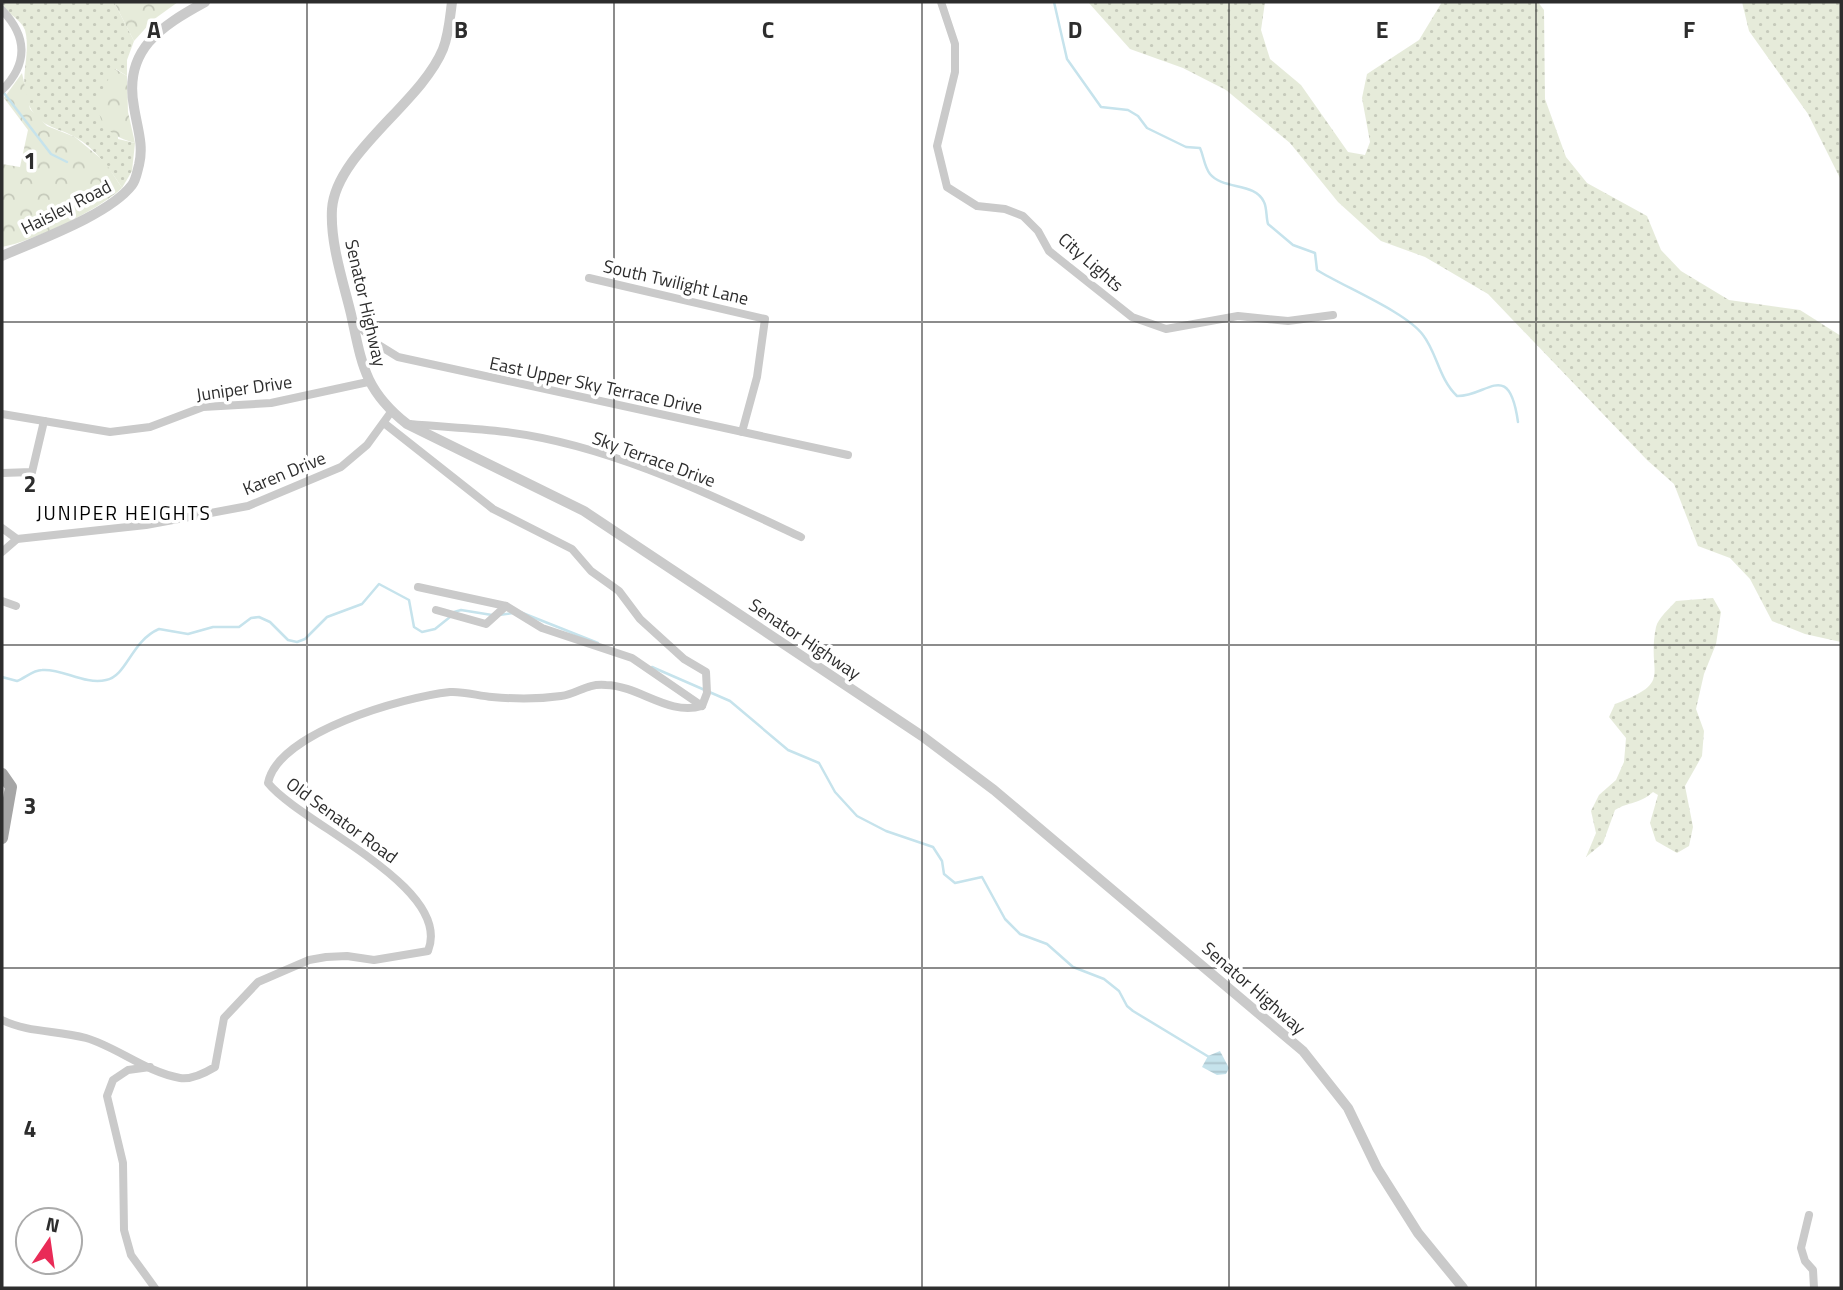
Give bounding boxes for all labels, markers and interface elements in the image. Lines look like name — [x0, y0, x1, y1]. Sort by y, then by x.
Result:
text: A — [147, 12, 161, 47]
text: B — [454, 12, 468, 47]
text: C — [762, 12, 774, 47]
text: D — [1068, 12, 1082, 47]
text: E — [1376, 12, 1388, 47]
text: F — [1683, 12, 1695, 47]
text: 1 — [24, 143, 36, 178]
street label: Haisley Road — [16, 173, 116, 241]
street label: City Lights — [1052, 226, 1130, 298]
street label: Senator Highway — [338, 237, 394, 370]
street label: South Twilight Lane — [601, 252, 751, 312]
street label: East Upper Sky Terrace Drive — [487, 349, 705, 421]
street label: Juniper Drive — [194, 368, 294, 408]
street label: Sky Terrace Drive — [588, 424, 720, 494]
street label: Karen Drive — [238, 444, 330, 502]
text: 2 — [24, 466, 36, 501]
district label: JUNIPER HEIGHTS — [36, 498, 212, 527]
street label: Senator Highway — [744, 592, 867, 687]
street label: Old Senator Road — [281, 770, 403, 870]
text: 3 — [24, 788, 36, 823]
street label: Senator Highway — [1196, 935, 1312, 1041]
text: 4 — [24, 1111, 36, 1146]
north arrow — [14, 1206, 84, 1276]
text: N — [43, 1208, 63, 1240]

